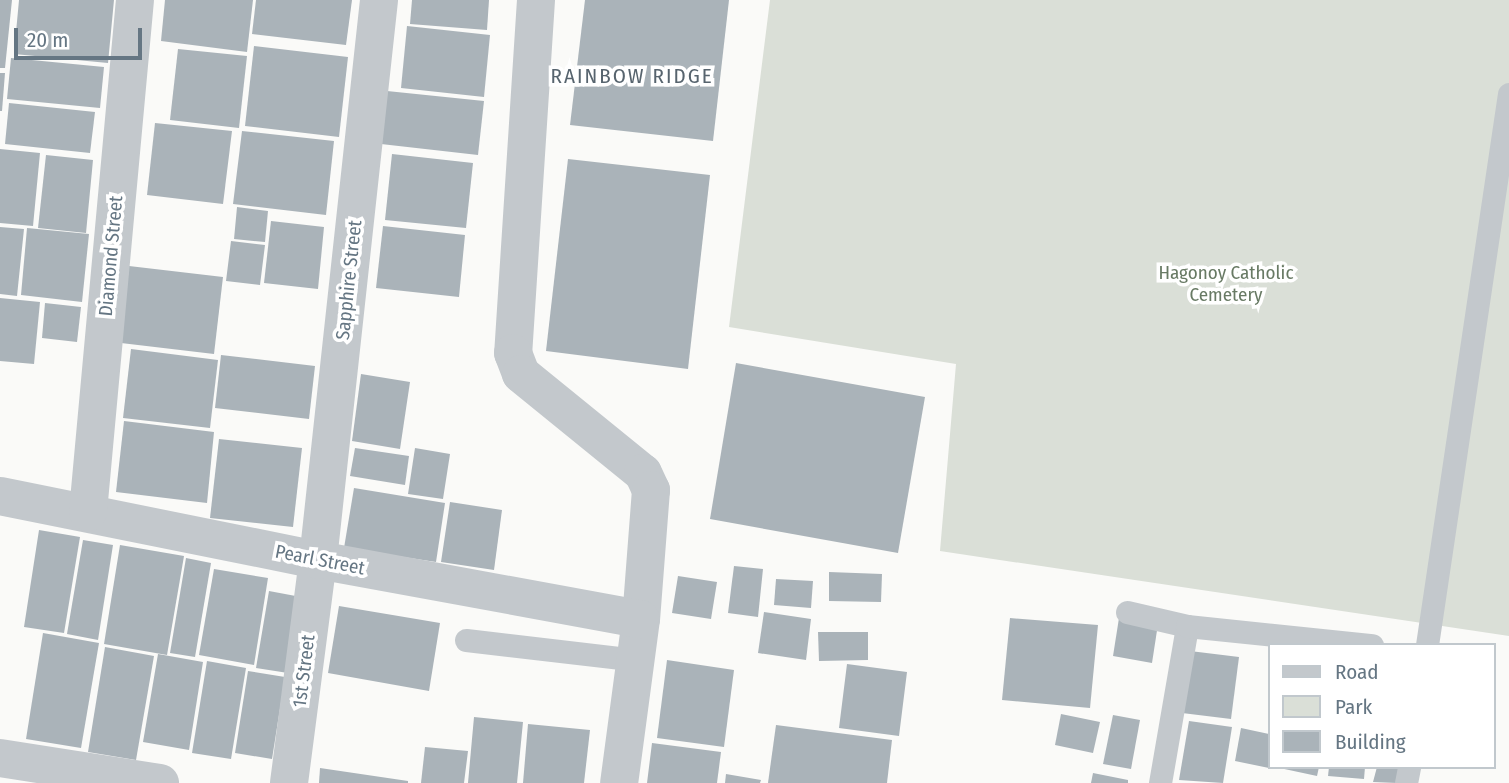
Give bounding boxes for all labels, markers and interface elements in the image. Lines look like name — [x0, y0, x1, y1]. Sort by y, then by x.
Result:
scale bar — [18, 14, 145, 58]
text: 20 m — [27, 27, 68, 53]
district label: RAINBOW RIDGE — [552, 63, 712, 89]
street label: Diamond Street — [94, 195, 128, 317]
street label: Sapphire Street — [331, 219, 367, 341]
park label: Hagonoy Catholic Cemetery — [1158, 262, 1294, 306]
street label: Pearl Street — [273, 540, 367, 580]
street label: 1st Street — [288, 633, 320, 709]
legend — [1268, 643, 1495, 769]
text: Road — [1335, 659, 1379, 685]
text: Park — [1335, 694, 1372, 720]
text: Building — [1335, 729, 1406, 755]

